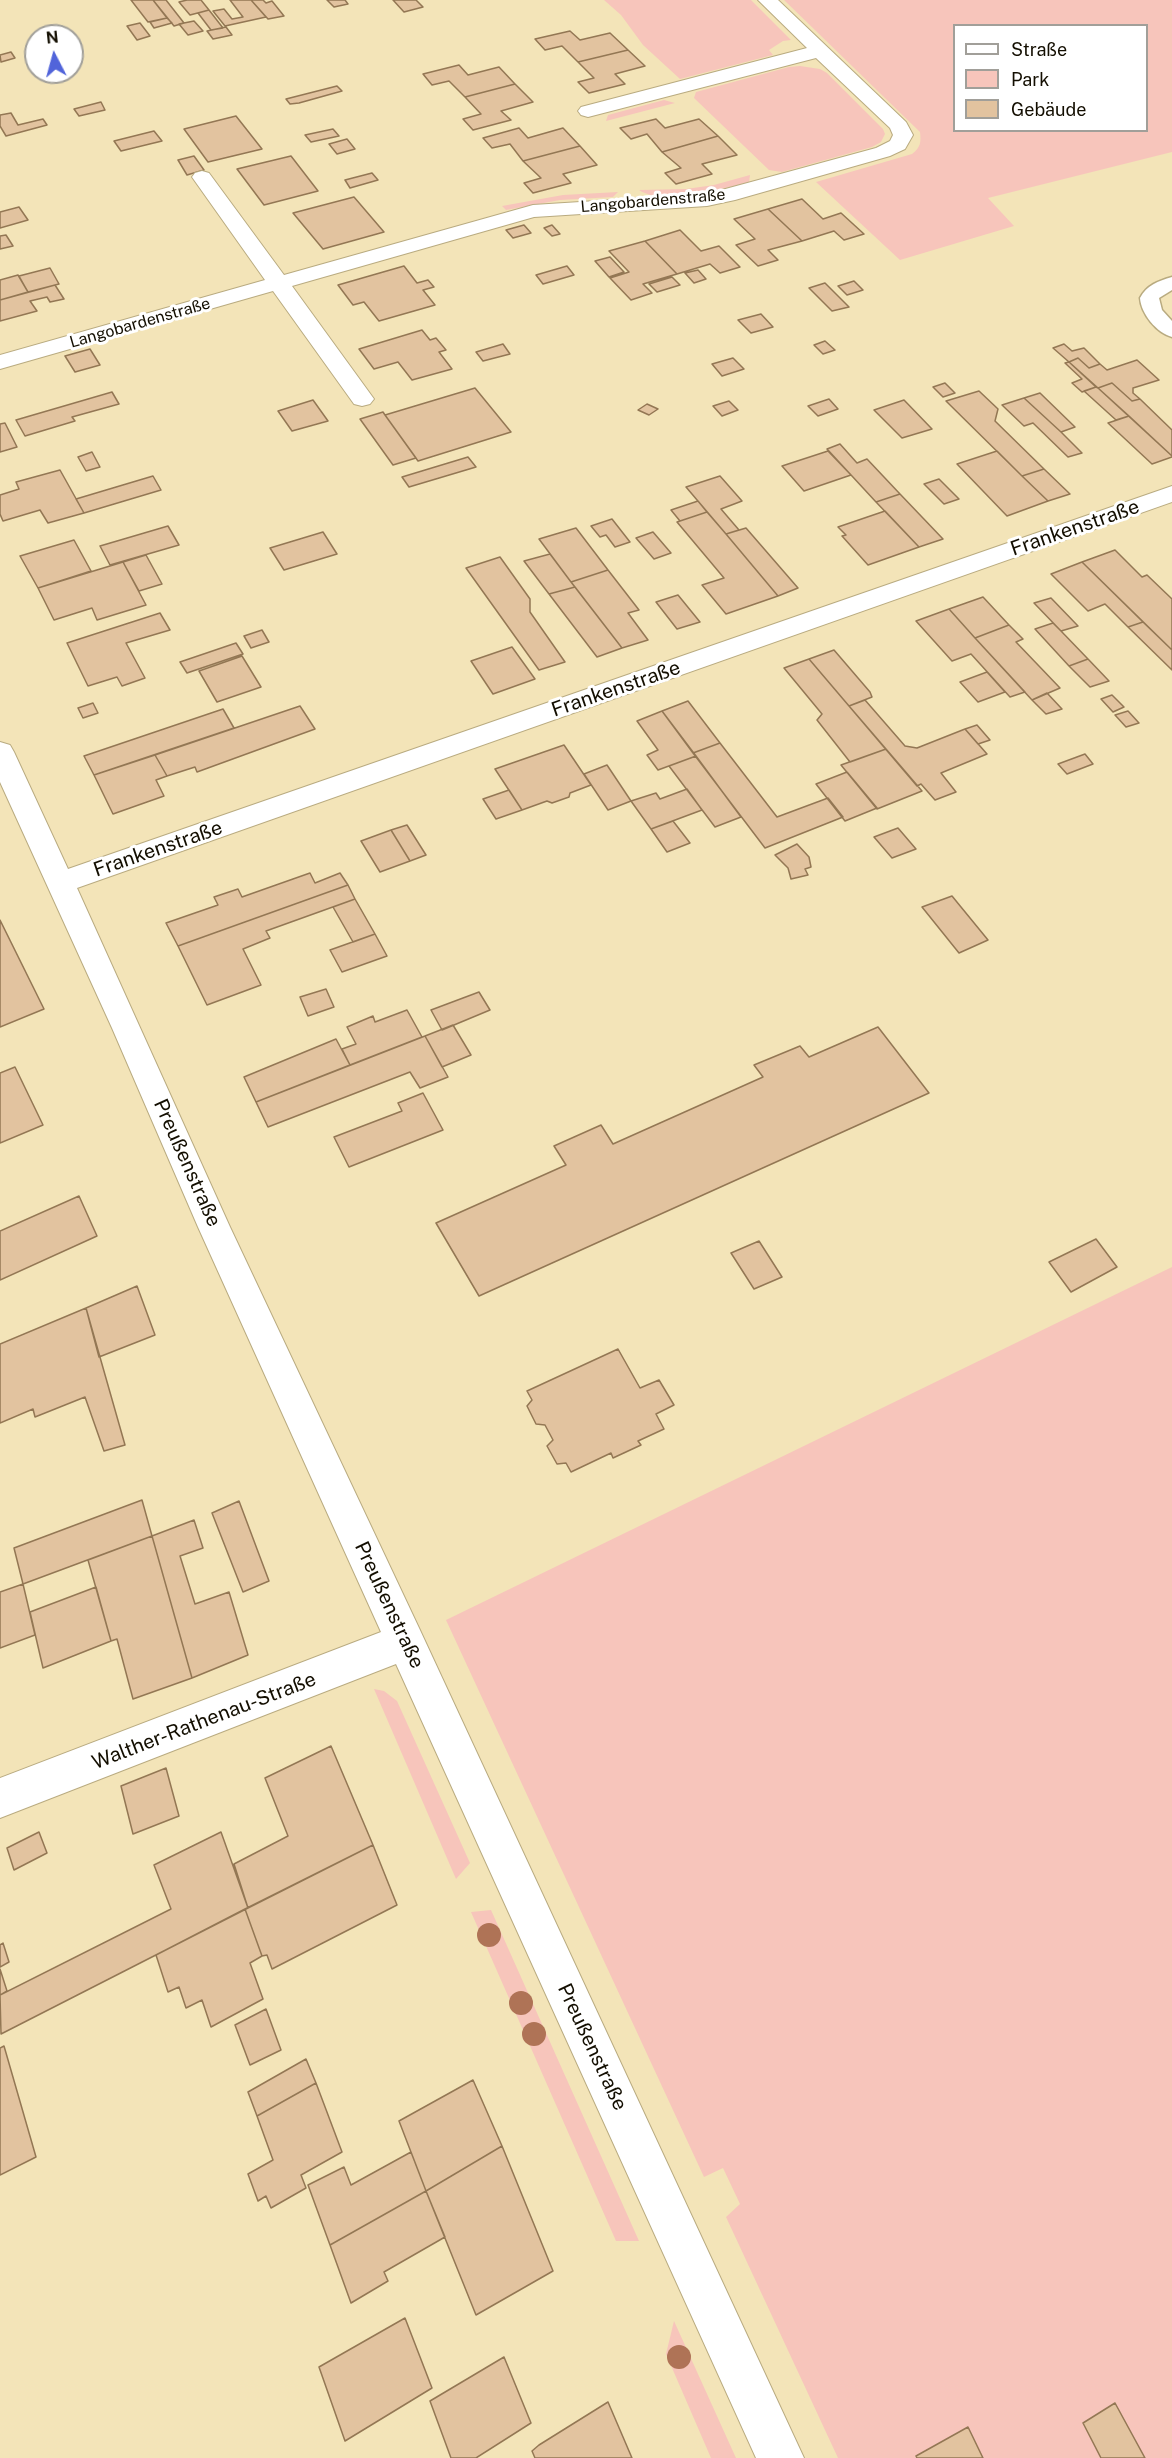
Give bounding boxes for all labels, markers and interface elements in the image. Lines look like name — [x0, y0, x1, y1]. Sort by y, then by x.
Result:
north arrow — [24, 24, 84, 84]
legend — [953, 24, 1148, 132]
text: N — [45, 27, 59, 48]
text: Straße — [1011, 39, 1067, 60]
text: Park — [1011, 69, 1049, 90]
text: Gebäude — [1011, 99, 1086, 120]
street label: Langobardenstraße — [580, 185, 726, 217]
street label: Langobardenstraße — [67, 294, 213, 352]
street label: Frankenstraße — [1007, 495, 1143, 561]
street label: Frankenstraße — [548, 656, 684, 722]
street label: Frankenstraße — [90, 816, 226, 882]
street label: Preußenstraße — [148, 1095, 226, 1231]
street label: Preußenstraße — [349, 1538, 429, 1672]
street label: Walther-Rathenau-Straße — [89, 1667, 319, 1775]
street label: Preußenstraße — [552, 1980, 632, 2114]

